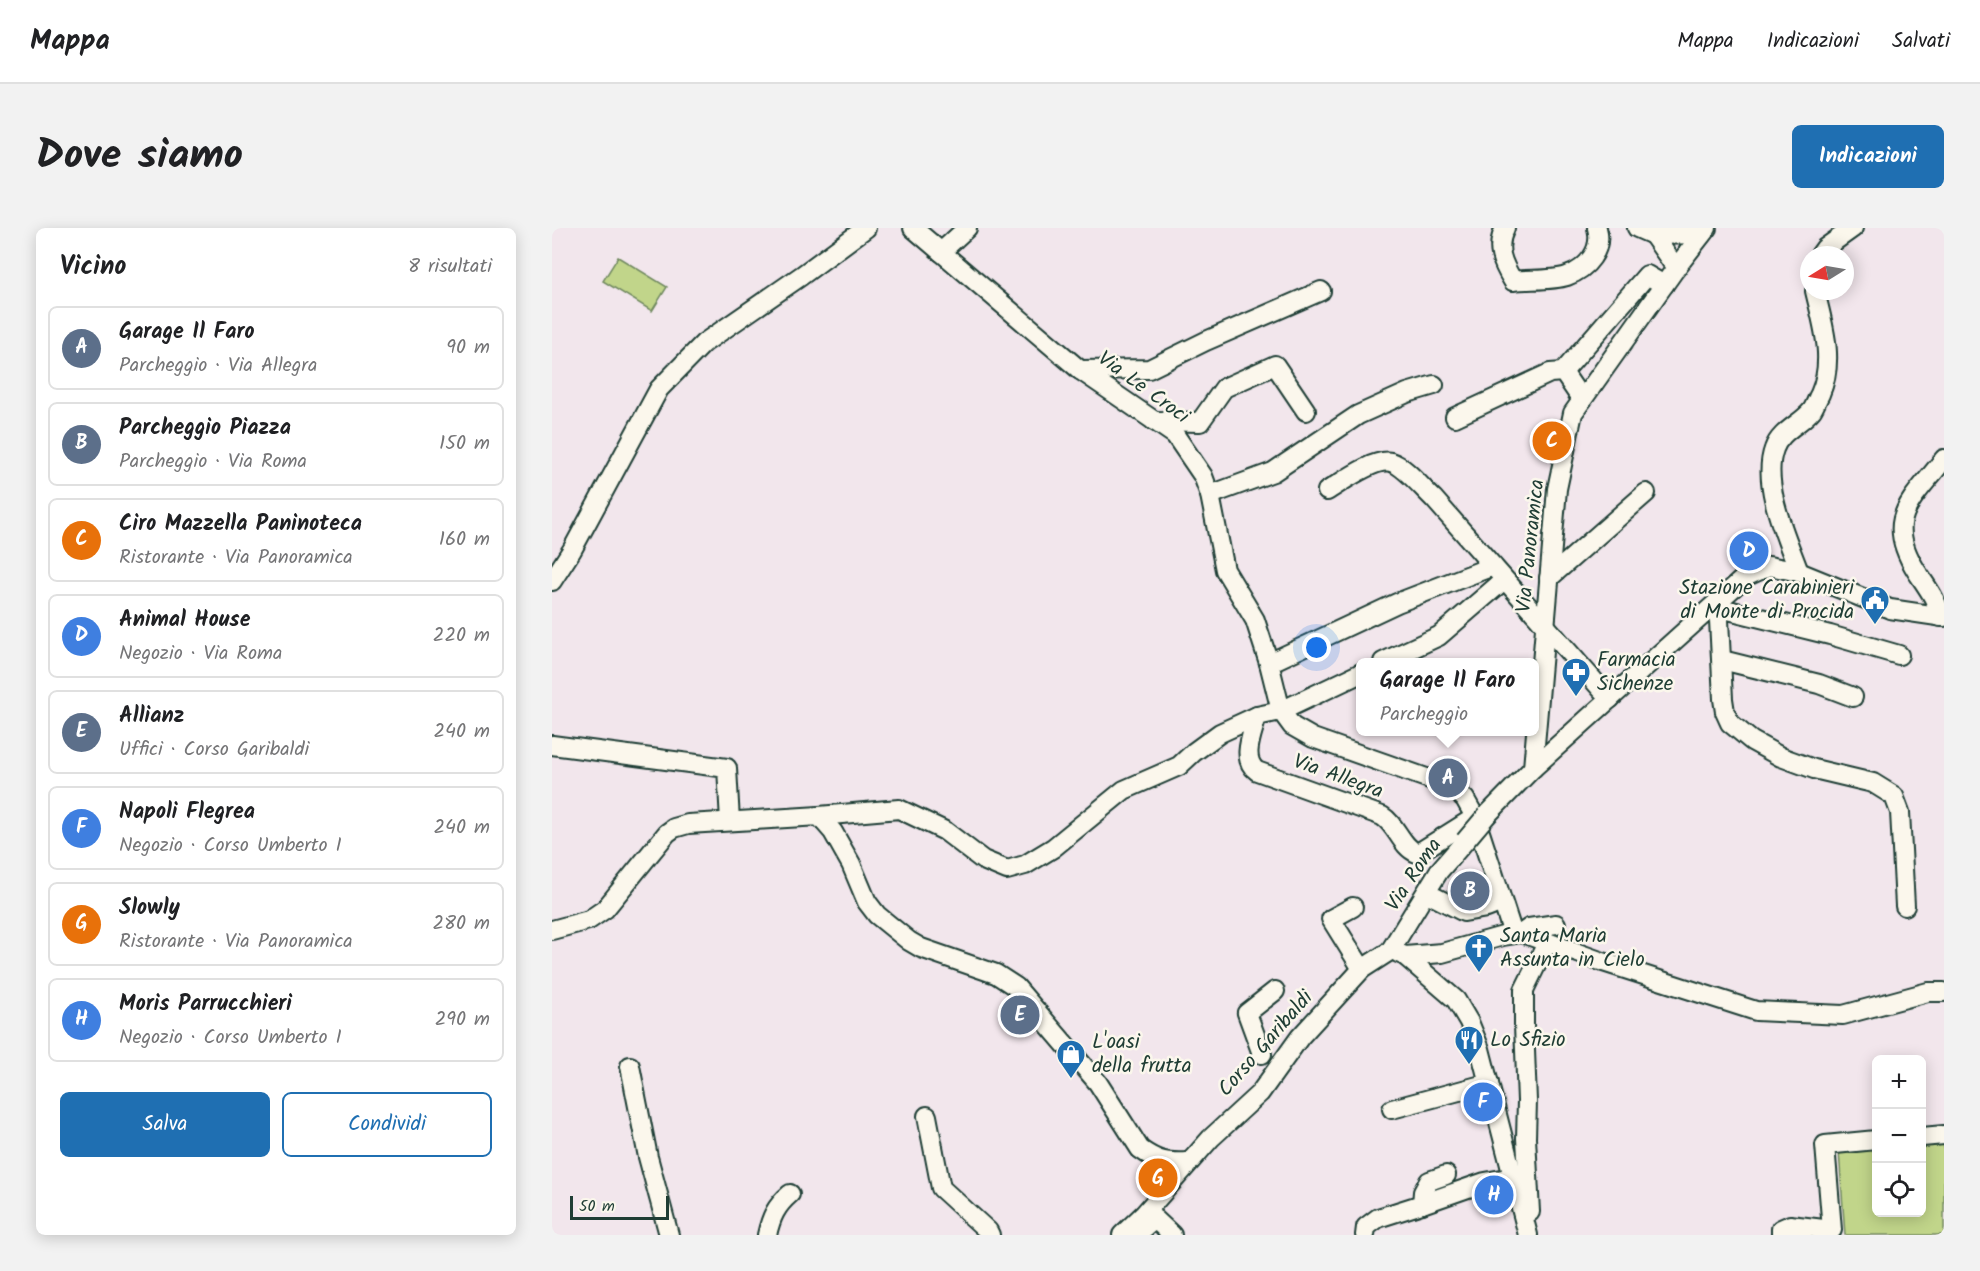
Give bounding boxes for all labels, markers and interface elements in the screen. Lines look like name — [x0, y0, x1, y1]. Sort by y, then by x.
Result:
text: Mappa — [30, 19, 110, 64]
text: Mappa — [1677, 25, 1734, 58]
text: Indicazioni — [1767, 25, 1859, 58]
text: Salvati — [1892, 25, 1950, 58]
text: Dove siamo — [36, 123, 243, 190]
button: Indicazioni — [1792, 125, 1944, 188]
text: Vicino — [60, 246, 126, 288]
north arrow — [1800, 246, 1854, 300]
text: 8 risultati — [408, 251, 492, 283]
text: Garage Il Faro — [119, 315, 255, 350]
text: A — [75, 332, 88, 364]
text: 90 m — [446, 332, 490, 364]
street label: Via Le Croci — [1090, 343, 1197, 433]
text: Parcheggio · Via Allegra — [119, 350, 317, 382]
text: Parcheggio Piazza — [119, 411, 291, 446]
pin: C — [1532, 418, 1572, 464]
text: B — [75, 428, 88, 460]
text: 150 m — [439, 428, 490, 460]
text: Parcheggio · Via Roma — [119, 446, 307, 478]
street label: Via Panoramica — [1508, 478, 1554, 614]
text: Ciro Mazzella Paninoteca — [119, 507, 362, 542]
text: C — [75, 524, 88, 556]
text: 160 m — [439, 524, 490, 556]
pin: D — [1730, 528, 1768, 574]
text: Ristorante · Via Panoramica — [119, 542, 353, 574]
place label: Stazione Carabinieri di Monte di Procida — [1679, 572, 1855, 629]
public building icon: Stazione Carabinieri di Monte di Procida — [1859, 584, 1891, 626]
text: Animal House — [119, 603, 250, 638]
text: D — [75, 620, 88, 652]
text: 220 m — [433, 620, 490, 652]
your location — [1302, 633, 1331, 662]
text: Negozio · Via Roma — [119, 638, 282, 670]
place label: Farmacia Sichenze — [1597, 644, 1676, 701]
pharmacy icon: Farmacia Sichenze — [1560, 656, 1592, 698]
popup — [1356, 658, 1539, 736]
text: Garage Il Faro — [1380, 664, 1515, 699]
text: Allianz — [119, 699, 184, 734]
text: Parcheggio — [1380, 699, 1468, 731]
text: E — [76, 716, 87, 748]
text: 240 m — [433, 716, 490, 748]
text: Uffici · Corso Garibaldi — [119, 734, 309, 766]
street label: Via Allegra — [1288, 745, 1388, 809]
pin: A — [1428, 756, 1468, 800]
text: Napoli Flegrea — [119, 795, 255, 830]
text: F — [76, 812, 87, 844]
text: 240 m — [433, 812, 490, 844]
text: Negozio · Corso Umberto I — [119, 830, 342, 862]
street label: Via Roma — [1377, 831, 1451, 919]
pin: B — [1450, 868, 1490, 914]
text: Slowly — [119, 891, 180, 926]
text: G — [76, 908, 87, 940]
text: 280 m — [432, 908, 490, 940]
place label: Santa Maria Assunta in Cielo — [1500, 920, 1645, 977]
text: Ristorante · Via Panoramica — [119, 926, 353, 958]
church icon: Santa Maria Assunta in Cielo — [1463, 932, 1495, 974]
street label: Corso Garibaldi — [1210, 983, 1322, 1105]
text: Moris Parrucchieri — [119, 987, 292, 1022]
pin: E — [1000, 992, 1040, 1038]
text: H — [75, 1004, 88, 1036]
text: 290 m — [435, 1004, 490, 1036]
text: Negozio · Corso Umberto I — [119, 1022, 342, 1054]
restaurant icon: Lo Sfizio — [1453, 1024, 1485, 1066]
place label: Lo Sfizio — [1490, 1024, 1565, 1057]
place label: L'oasi della frutta — [1092, 1026, 1192, 1083]
shop icon: L'oasi della frutta — [1055, 1038, 1087, 1080]
map controls — [1872, 1055, 1926, 1217]
button: + — [1872, 1055, 1926, 1109]
pin: F — [1464, 1080, 1502, 1124]
button: Salva — [60, 1092, 270, 1157]
button: Condividi — [282, 1092, 492, 1157]
button: − — [1872, 1109, 1926, 1163]
pin: G — [1138, 1156, 1178, 1200]
button: locate — [1872, 1163, 1926, 1217]
pin: H — [1474, 1172, 1514, 1218]
scale bar — [570, 1193, 669, 1220]
text: 50 m — [579, 1194, 615, 1219]

